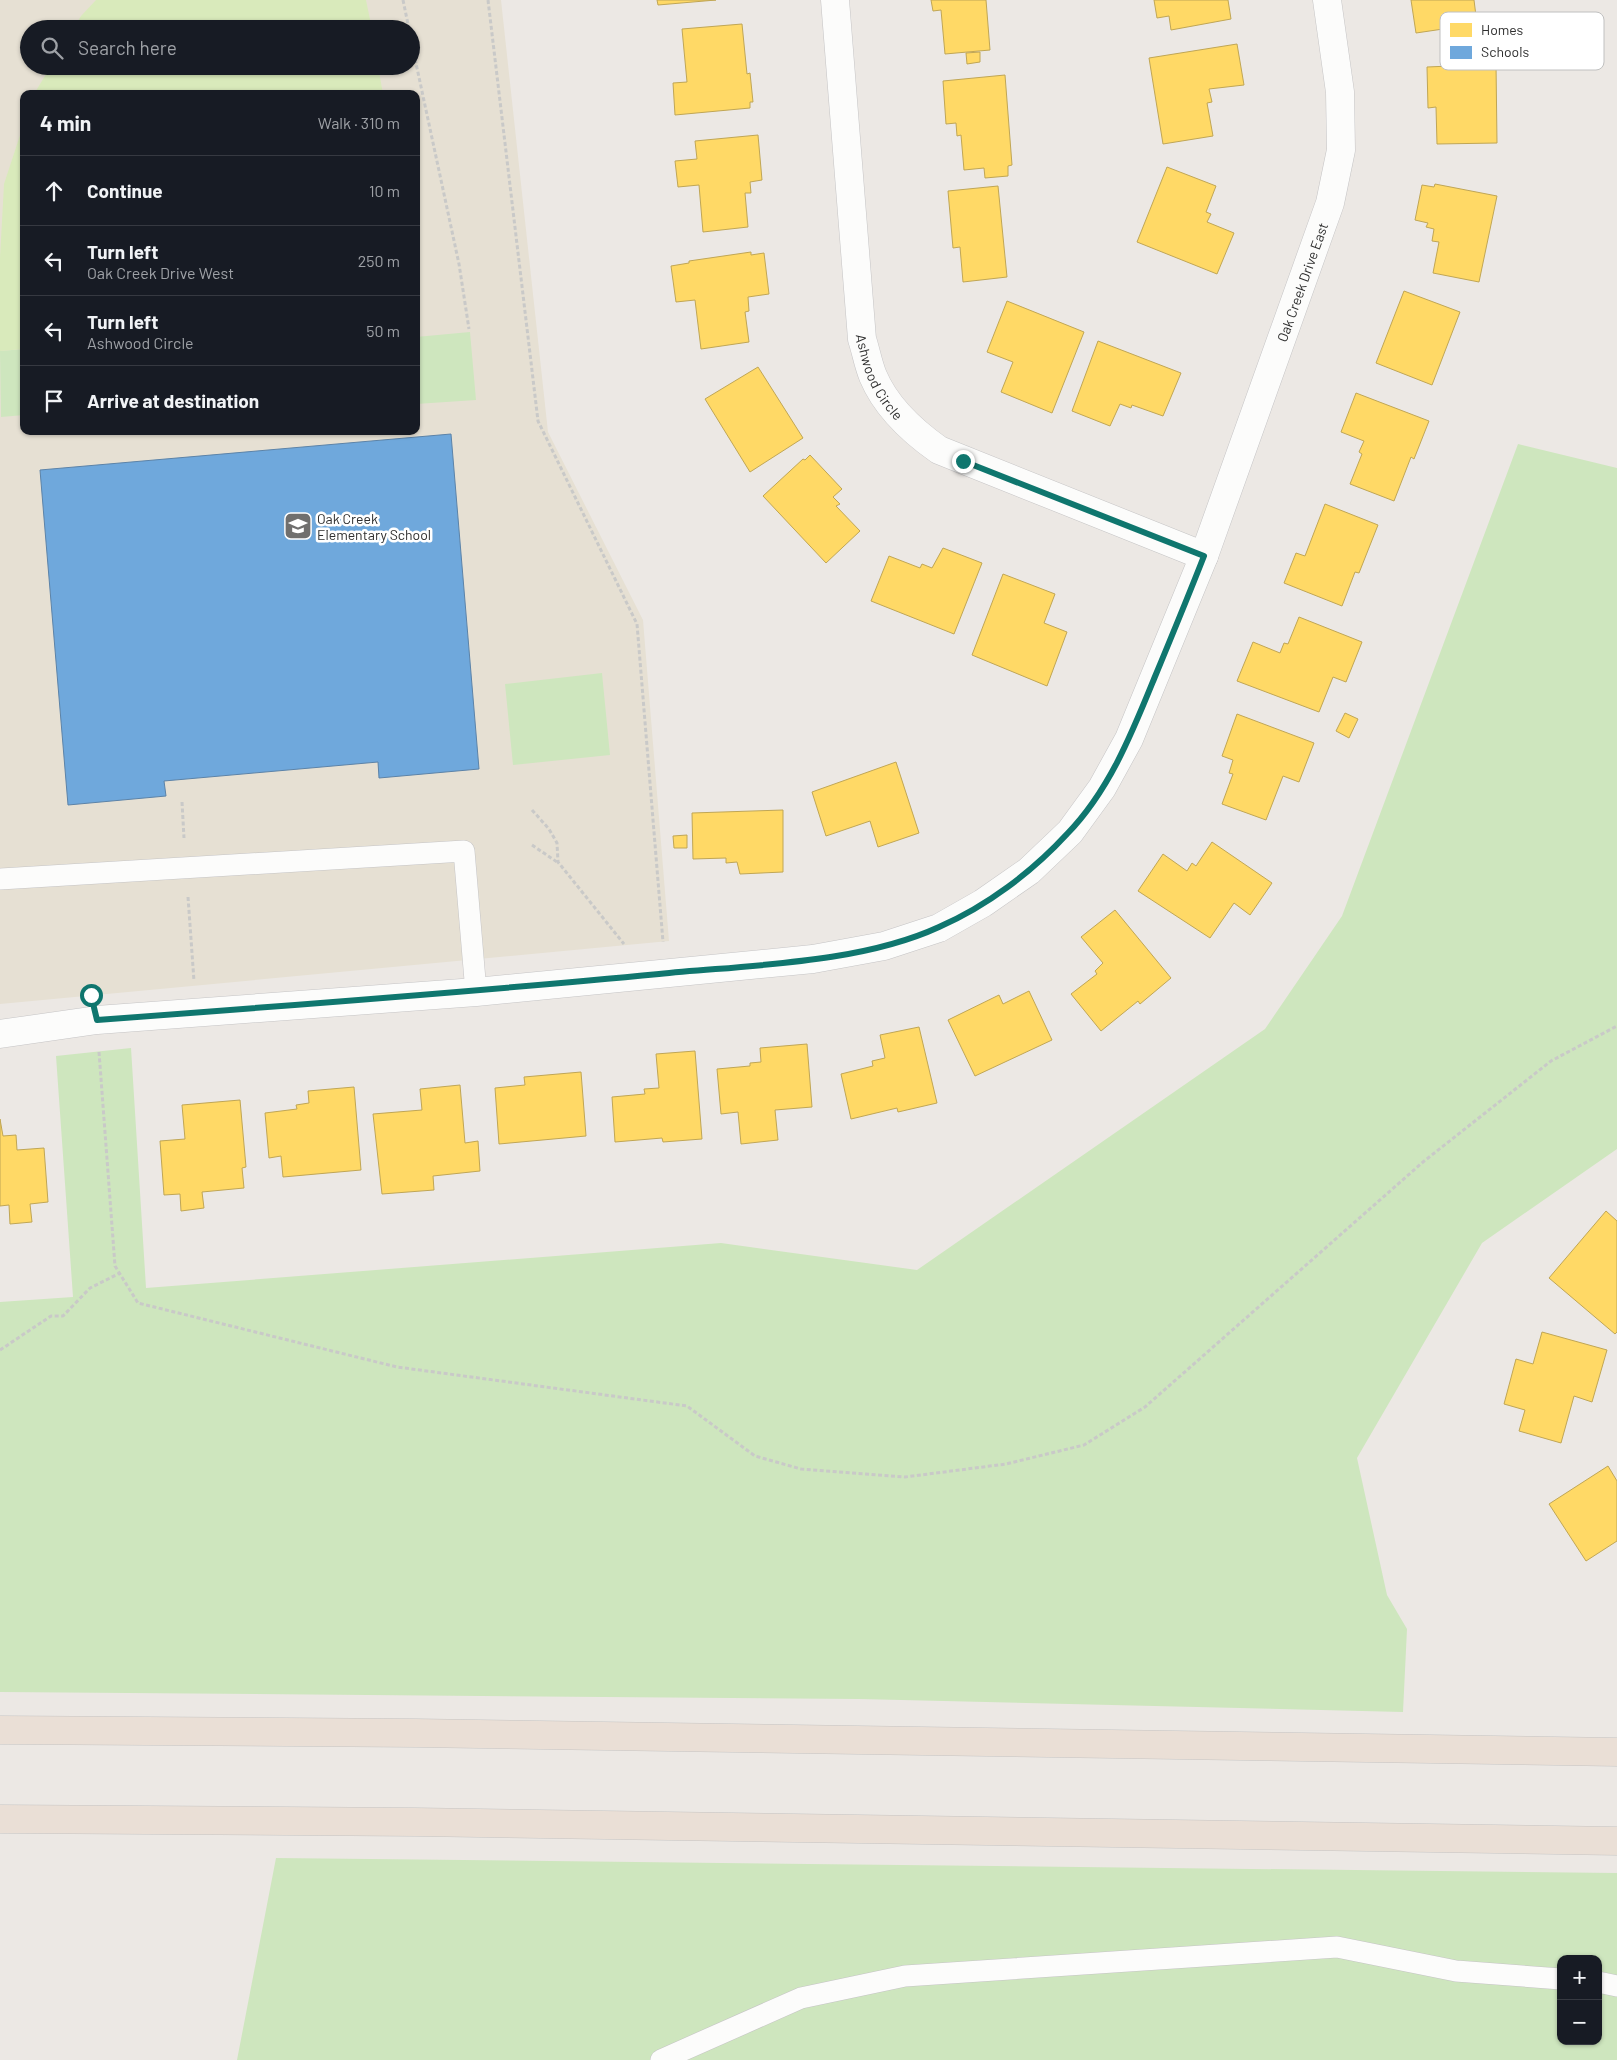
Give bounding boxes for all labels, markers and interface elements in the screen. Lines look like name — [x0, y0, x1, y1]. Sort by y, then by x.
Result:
legend — [1440, 12, 1604, 70]
search box — [20, 20, 420, 75]
text: Homes — [1481, 21, 1524, 38]
icon: search — [38, 34, 66, 62]
text: Search here — [78, 36, 177, 59]
text: Schools — [1481, 43, 1529, 60]
text: 4 min — [40, 110, 91, 135]
text: Walk · 310 m — [318, 113, 400, 132]
icon: ahead — [40, 177, 68, 205]
text: Continue — [87, 179, 163, 202]
text: 10 m — [369, 181, 400, 200]
street label: Oak Creek Drive East — [1273, 220, 1331, 344]
text: Turn left — [87, 240, 158, 263]
icon: left — [40, 247, 68, 275]
text: 250 m — [358, 251, 400, 270]
text: Oak Creek Drive West — [87, 263, 234, 282]
text: Turn left — [87, 310, 158, 333]
icon: left — [40, 317, 68, 345]
text: 50 m — [366, 321, 400, 340]
text: Ashwood Circle — [87, 333, 194, 352]
street label: Ashwood Circle — [853, 334, 907, 423]
icon: arrive — [40, 387, 68, 415]
text: Arrive at destination — [87, 389, 259, 412]
route end — [952, 450, 975, 473]
place label: Oak Creek Elementary School — [317, 510, 431, 543]
school or university icon: Oak Creek Elementary School — [283, 511, 313, 541]
route start — [80, 984, 103, 1007]
map controls — [1557, 1955, 1602, 2045]
button: + — [1557, 1955, 1602, 2000]
button: − — [1557, 2000, 1602, 2045]

